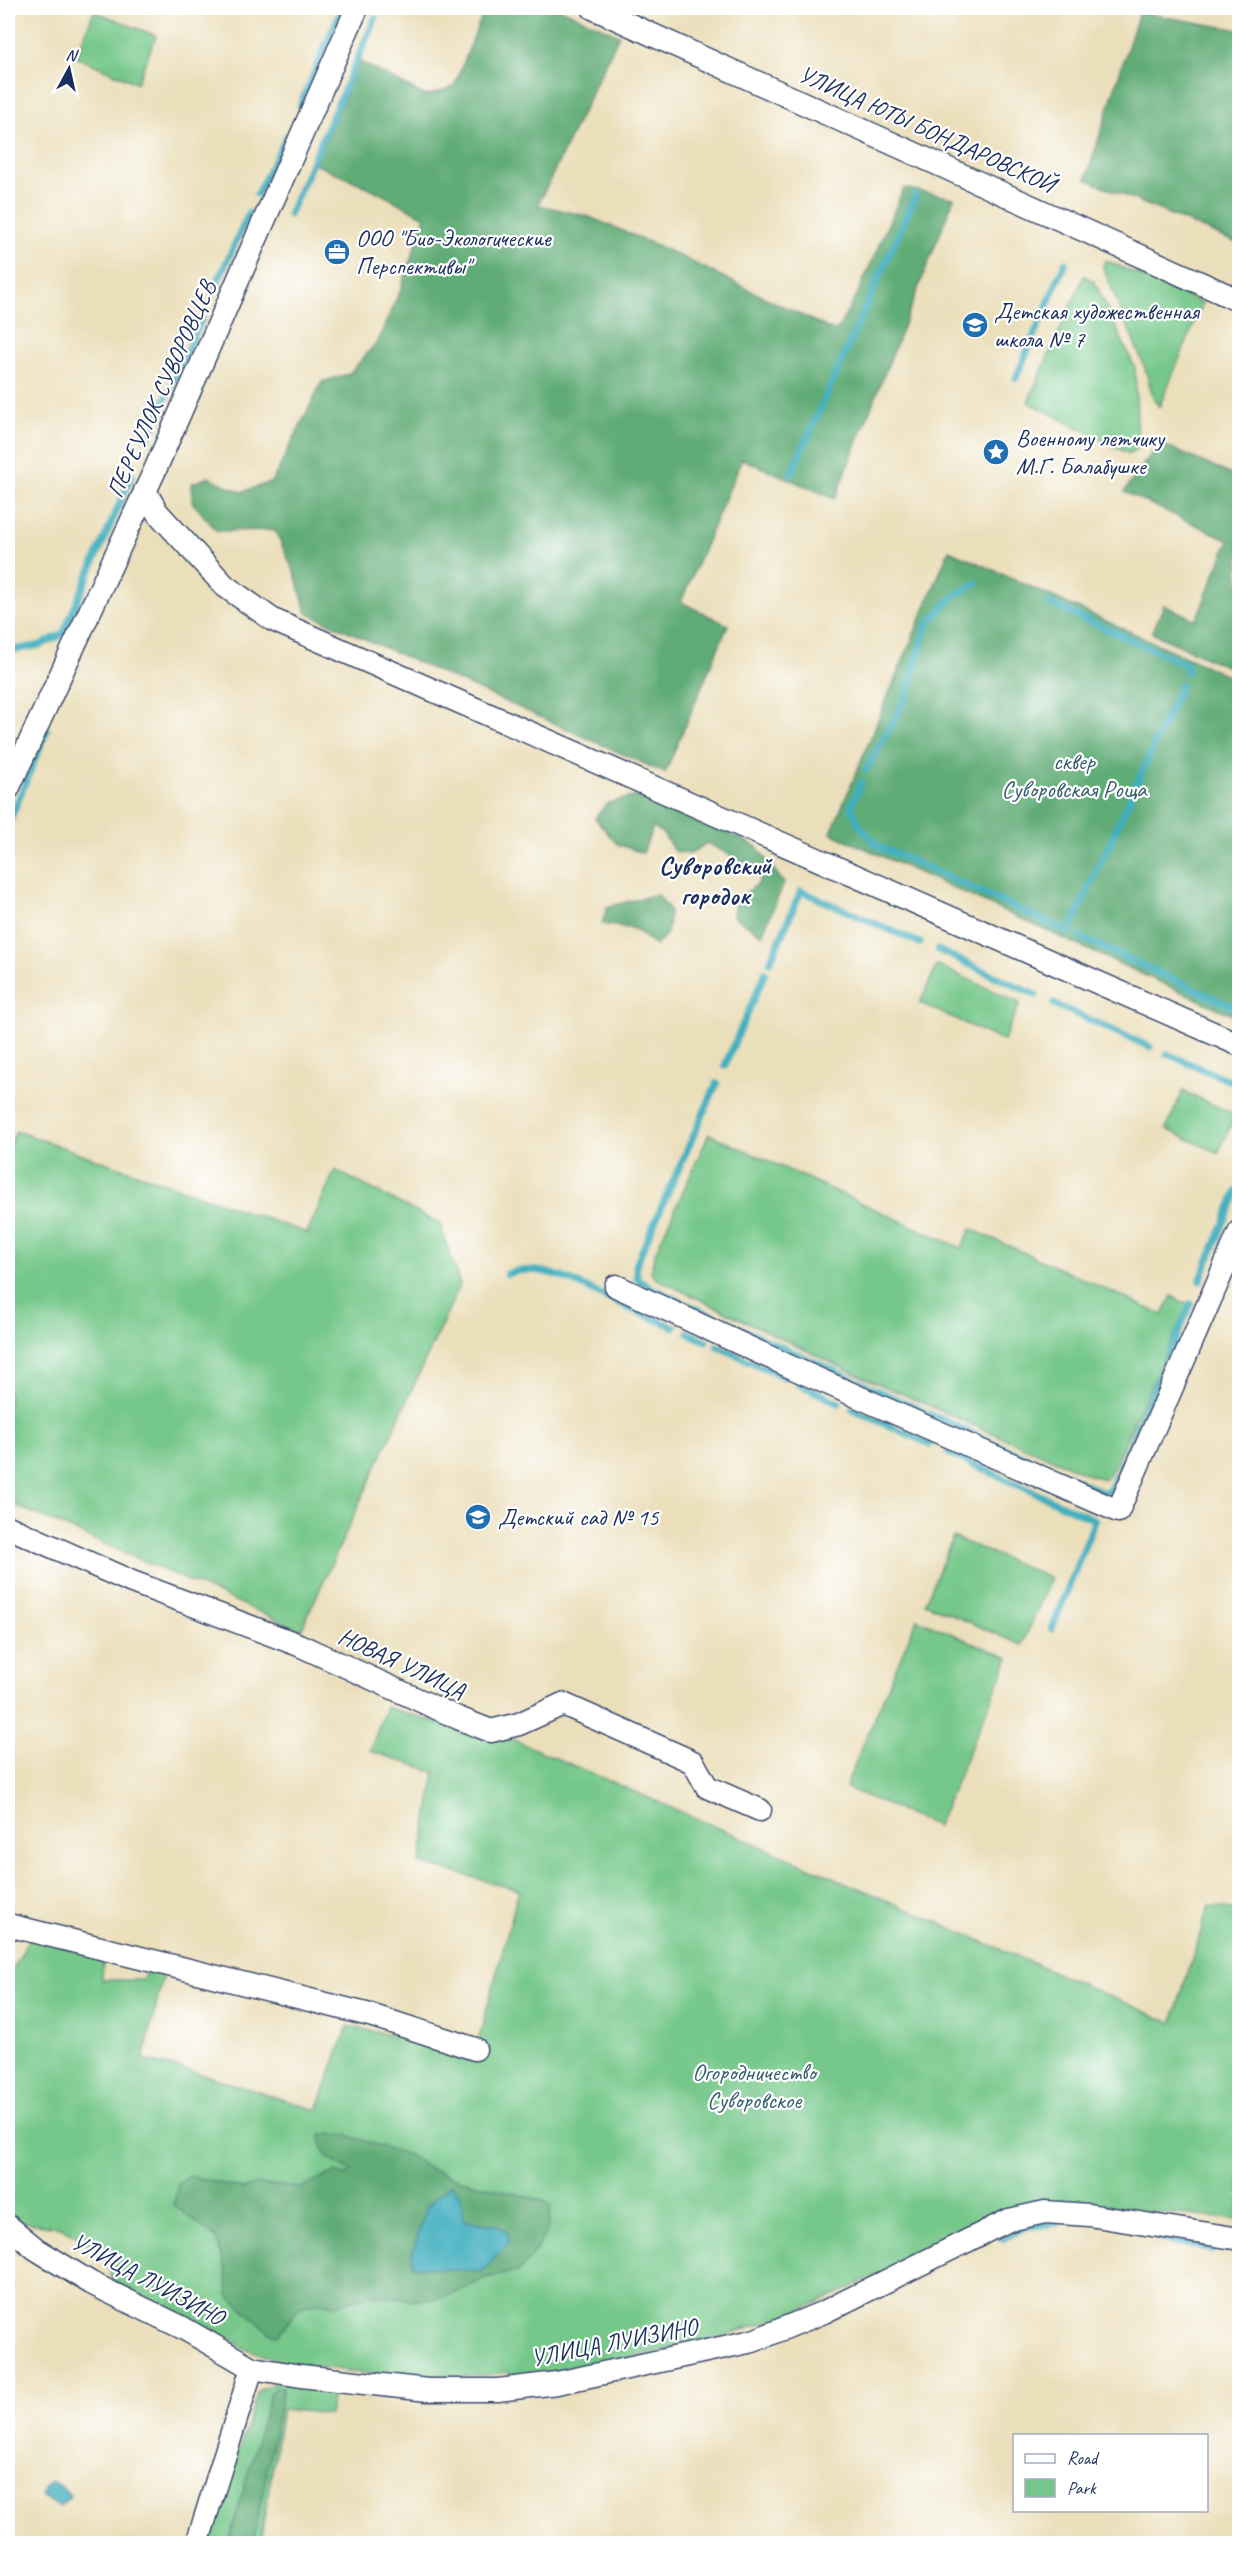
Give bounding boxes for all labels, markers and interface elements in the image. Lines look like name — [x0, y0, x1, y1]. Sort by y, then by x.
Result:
north arrow — [39, 39, 99, 99]
text: N — [65, 45, 80, 66]
street label: УЛИЦА ЮТЫ БОНДАРОВСКОЙ — [794, 59, 1063, 201]
place label: ООО "Био-Экологические Перспективы" — [356, 223, 553, 281]
office icon: ООО "Био-Экологические Перспективы" — [322, 237, 352, 267]
street label: ПЕРЕУЛОК СУВОРОВЦЕВ — [100, 274, 223, 502]
place label: Детская художественная школа № 7 — [994, 296, 1201, 354]
school or university icon: Детская художественная школа № 7 — [960, 310, 990, 340]
place label: Военному летчику М.Г. Балабушке — [1016, 423, 1166, 481]
place icon: Военному летчику М.Г. Балабушке — [981, 437, 1011, 467]
park label: сквер Суворовская Роща — [1001, 746, 1148, 804]
district label: Суворовский городок — [659, 849, 773, 912]
school or university icon: Детский сад № 15 — [463, 1502, 493, 1532]
place label: Детский сад № 15 — [498, 1502, 660, 1532]
street label: НОВАЯ УЛИЦА — [334, 1621, 471, 1706]
park label: Огородничество Суворовское — [692, 2057, 818, 2115]
street label: УЛИЦА ЛУИЗИНО — [67, 2226, 232, 2333]
street label: УЛИЦА ЛУИЗИНО — [528, 2311, 703, 2373]
legend — [1013, 2434, 1208, 2512]
text: Road — [1067, 2447, 1100, 2469]
text: Park — [1067, 2477, 1097, 2499]

